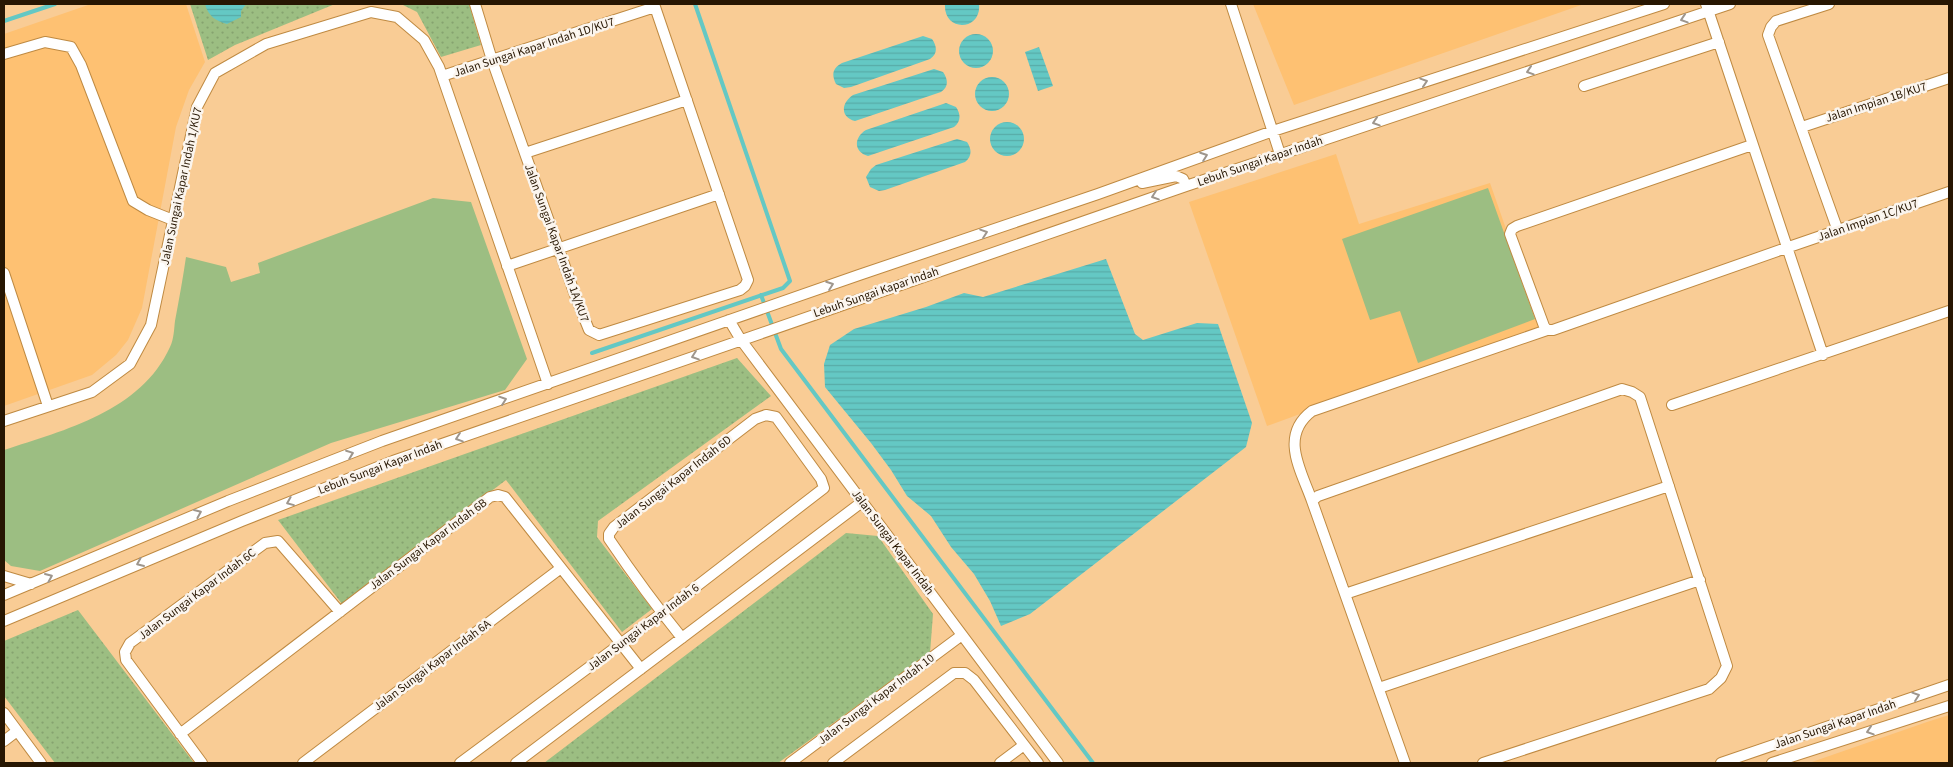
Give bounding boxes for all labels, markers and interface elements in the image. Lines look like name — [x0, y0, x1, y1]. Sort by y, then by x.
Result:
street label: Jalan Sungai Kapar Indah 1D/KU7 — [452, 13, 617, 82]
one-way arrow — [1680, 14, 1689, 24]
one-way arrow — [1526, 65, 1535, 75]
one-way arrow — [1419, 78, 1428, 88]
street label: Jalan Impian 1B/KU7 — [1823, 78, 1929, 127]
street label: Jalan Sungai Kapar Indah 1/KU7 — [156, 106, 207, 266]
one-way arrow — [1372, 116, 1380, 126]
street label: Lebuh Sungai Kapar Indah — [1195, 132, 1325, 191]
one-way arrow — [1199, 152, 1207, 162]
street label: Jalan Sungai Kapar Indah 1A/KU7 — [520, 162, 593, 325]
one-way arrow — [1152, 190, 1160, 200]
street label: Jalan Impian 1C/KU7 — [1816, 195, 1921, 246]
one-way arrow — [979, 228, 988, 238]
street label: Lebuh Sungai Kapar Indah — [811, 263, 941, 322]
one-way arrow — [826, 281, 834, 291]
one-way arrow — [691, 350, 699, 360]
one-way arrow — [498, 396, 507, 406]
one-way arrow — [455, 432, 463, 442]
street label: Jalan Sungai Kapar Indah 6D — [612, 432, 735, 533]
street label: Lebuh Sungai Kapar Indah — [316, 436, 445, 499]
one-way arrow — [345, 450, 353, 460]
street label: Jalan Sungai Kapar Indah — [847, 486, 938, 598]
one-way arrow — [286, 495, 295, 506]
street label: Jalan Sungai Kapar Indah 6B — [366, 495, 491, 594]
one-way arrow — [194, 509, 202, 519]
street label: Jalan Sungai Kapar Indah 6C — [135, 545, 260, 644]
one-way arrow — [136, 557, 145, 568]
one-way arrow — [44, 572, 53, 583]
street label: Jalan Sungai Kapar Indah 6 — [584, 580, 703, 675]
street label: Jalan Sungai Kapar Indah 6A — [370, 615, 495, 715]
street label: Jalan Sungai Kapar Indah 10 — [814, 650, 938, 749]
one-way arrow — [1912, 692, 1920, 702]
street label: Jalan Sungai Kapar Indah — [1772, 696, 1898, 753]
one-way arrow — [1866, 726, 1874, 736]

